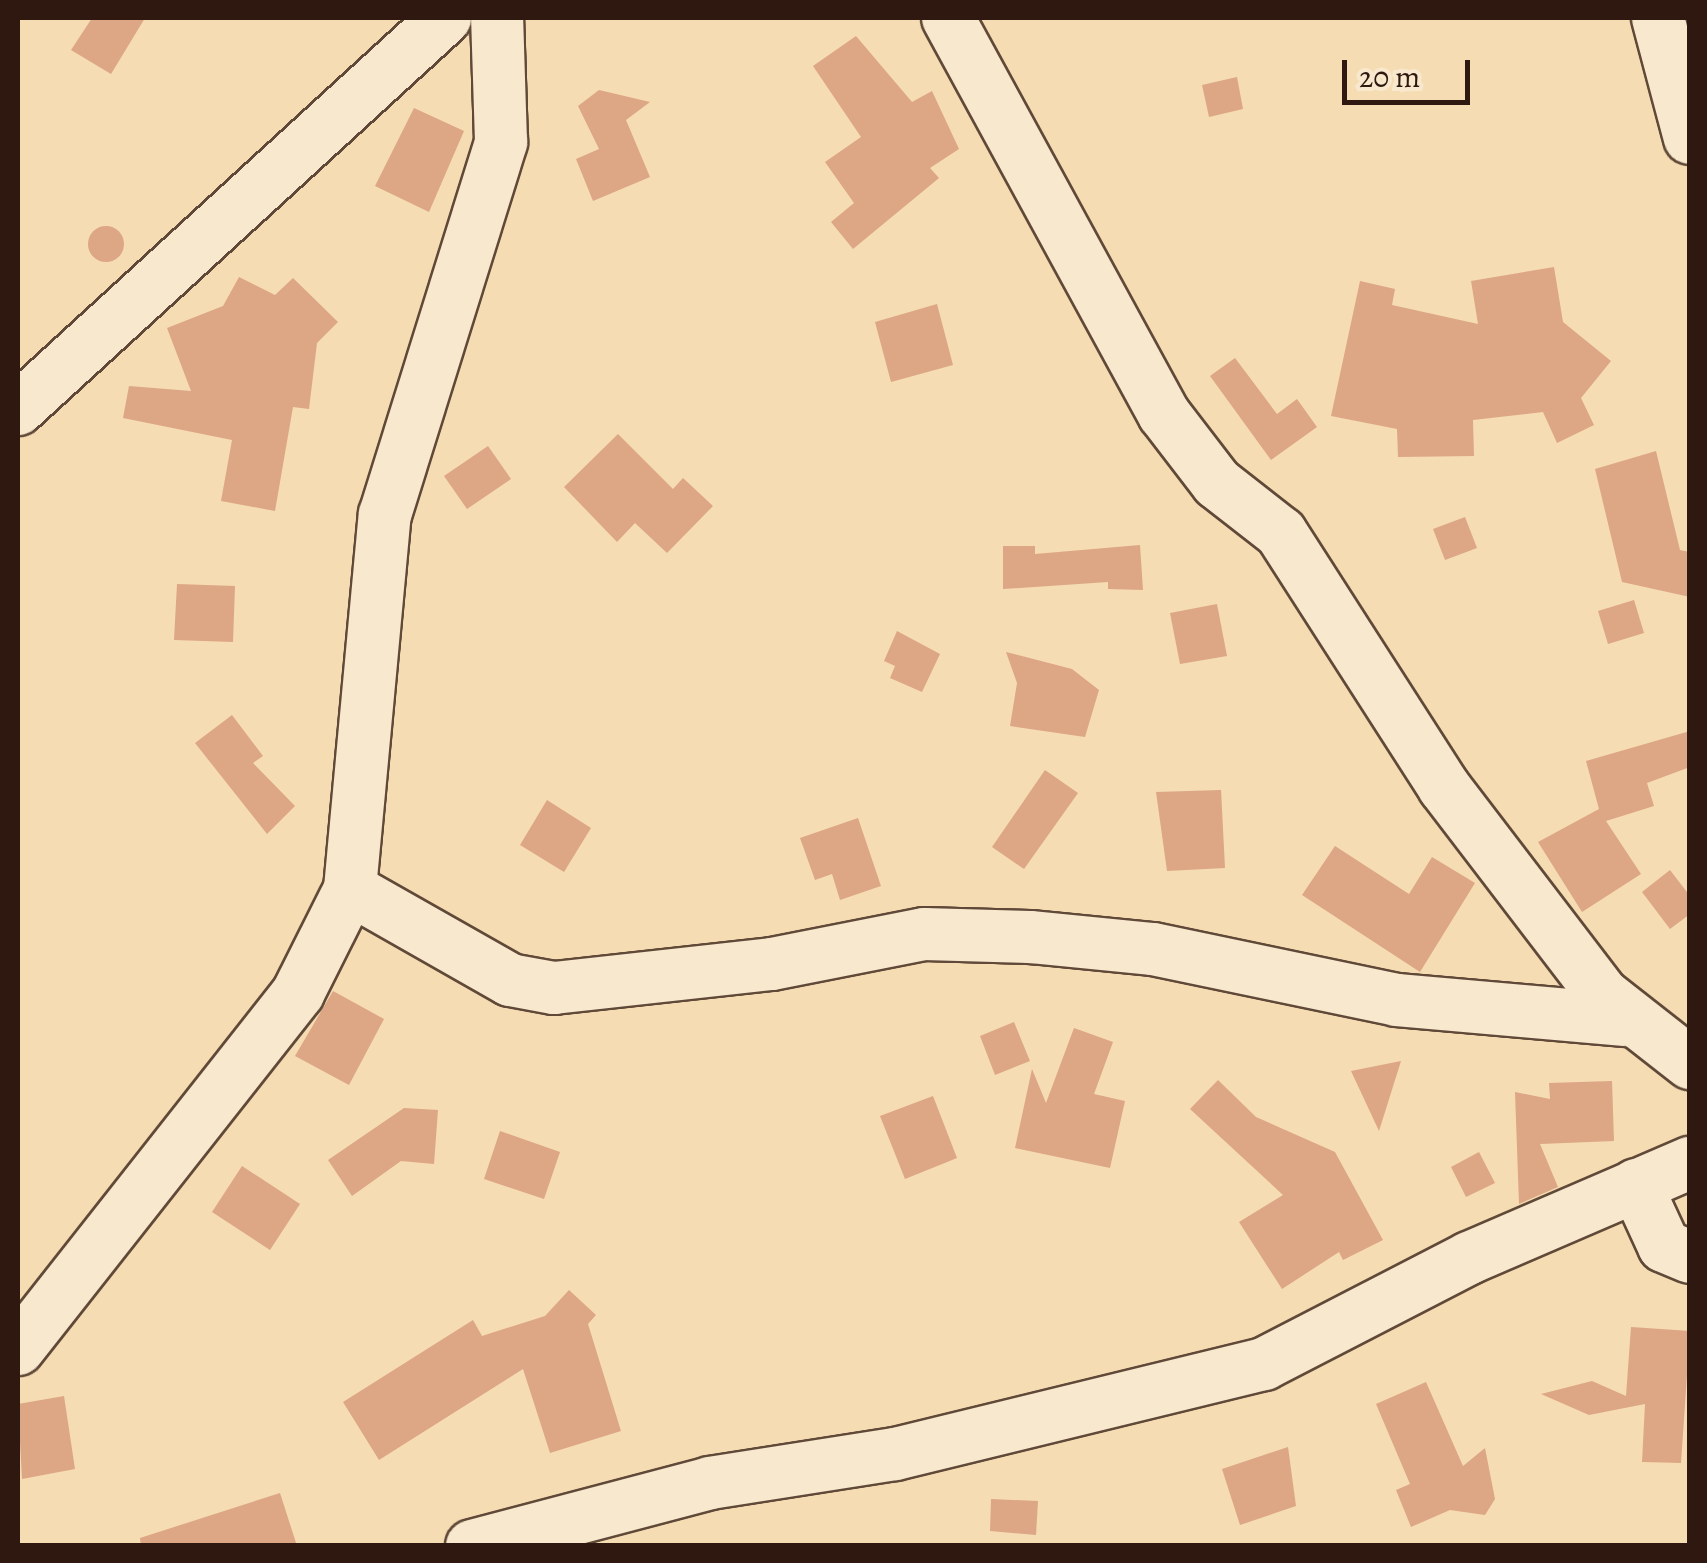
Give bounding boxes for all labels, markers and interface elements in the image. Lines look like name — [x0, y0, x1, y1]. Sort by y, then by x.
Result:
scale bar — [1347, 40, 1474, 102]
text: 20 m — [1359, 57, 1420, 97]

